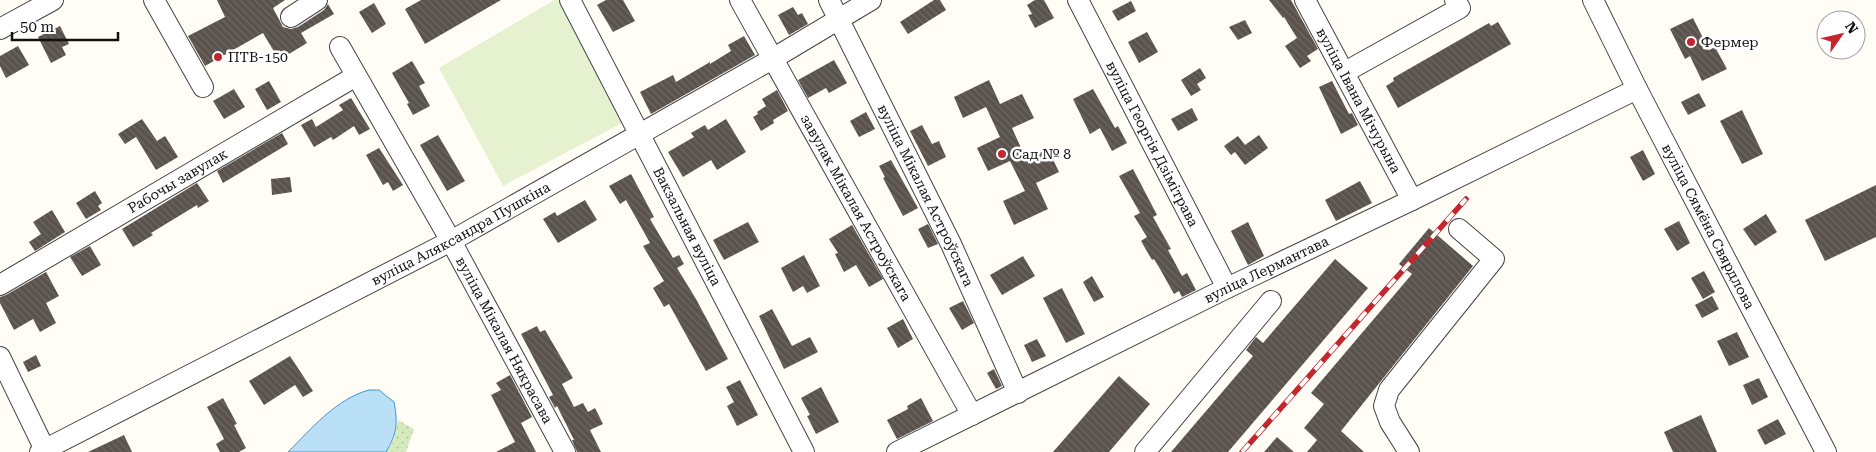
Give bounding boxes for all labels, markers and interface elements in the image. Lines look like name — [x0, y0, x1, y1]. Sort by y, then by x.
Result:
scale bar — [12, 10, 119, 42]
north arrow — [1816, 10, 1866, 60]
text: 50 m — [20, 18, 55, 36]
text: N — [1842, 19, 1862, 37]
street label: вуліца Івана Мічурына — [1313, 25, 1404, 176]
place label: Фермер — [1701, 34, 1759, 50]
marker: Фермер — [1685, 36, 1697, 48]
place label: ПТВ-150 — [228, 49, 288, 65]
marker: ПТВ-150 — [212, 51, 224, 63]
street label: вуліца Георгія Дзімітрава — [1103, 58, 1202, 230]
street label: вуліца Мікалая Астроўскага — [874, 102, 977, 289]
street label: завулак Мікалая Астроўскага — [798, 112, 915, 304]
street label: вуліца Сямёна Свярдлова — [1659, 141, 1758, 312]
street label: Рабочы завулак — [125, 145, 230, 216]
place label: Сад № 8 — [1012, 146, 1071, 162]
marker: Сад № 8 — [996, 148, 1008, 160]
street label: Вакзальная вуліца — [650, 165, 725, 289]
street label: вуліца Аляксандра Пушкіна — [369, 178, 553, 288]
street label: вуліца Лермантава — [1201, 233, 1332, 306]
street label: вуліца Мікалая Някрасава — [453, 254, 556, 426]

